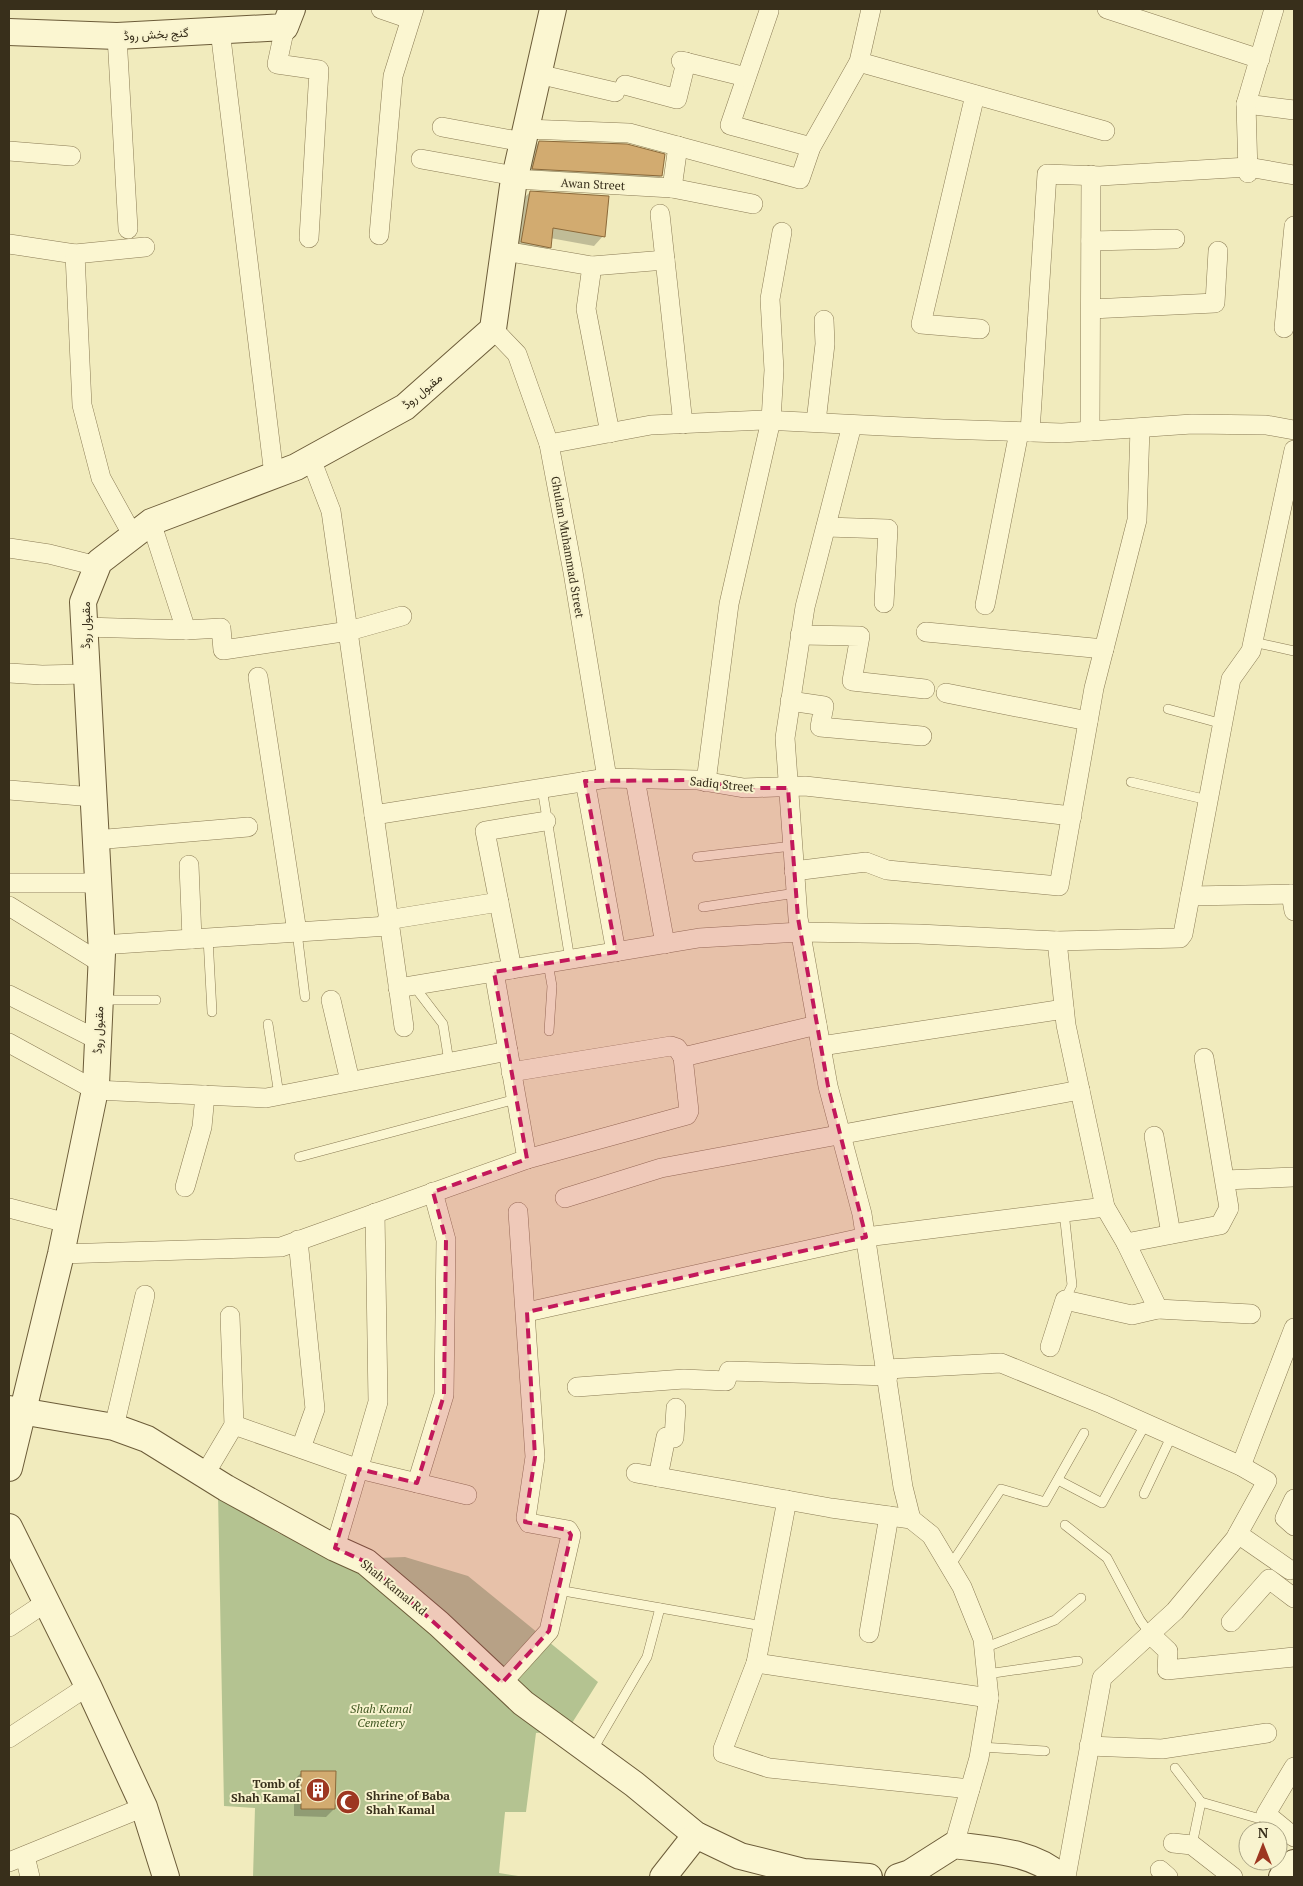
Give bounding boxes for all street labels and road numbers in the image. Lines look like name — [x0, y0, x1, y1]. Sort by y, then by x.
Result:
street label: گنج بخش روڈ — [123, 25, 189, 45]
street label: Awan Street — [560, 175, 626, 193]
street label: مقبول روڈ — [399, 370, 446, 413]
street label: Ghulam Muhammad Street — [548, 475, 588, 620]
street label: مقبول روڈ — [78, 601, 94, 649]
street label: Sadiq Street — [689, 773, 755, 795]
street label: مقبول روڈ — [90, 1006, 107, 1054]
street label: Shah Kamal Rd — [358, 1556, 430, 1618]

